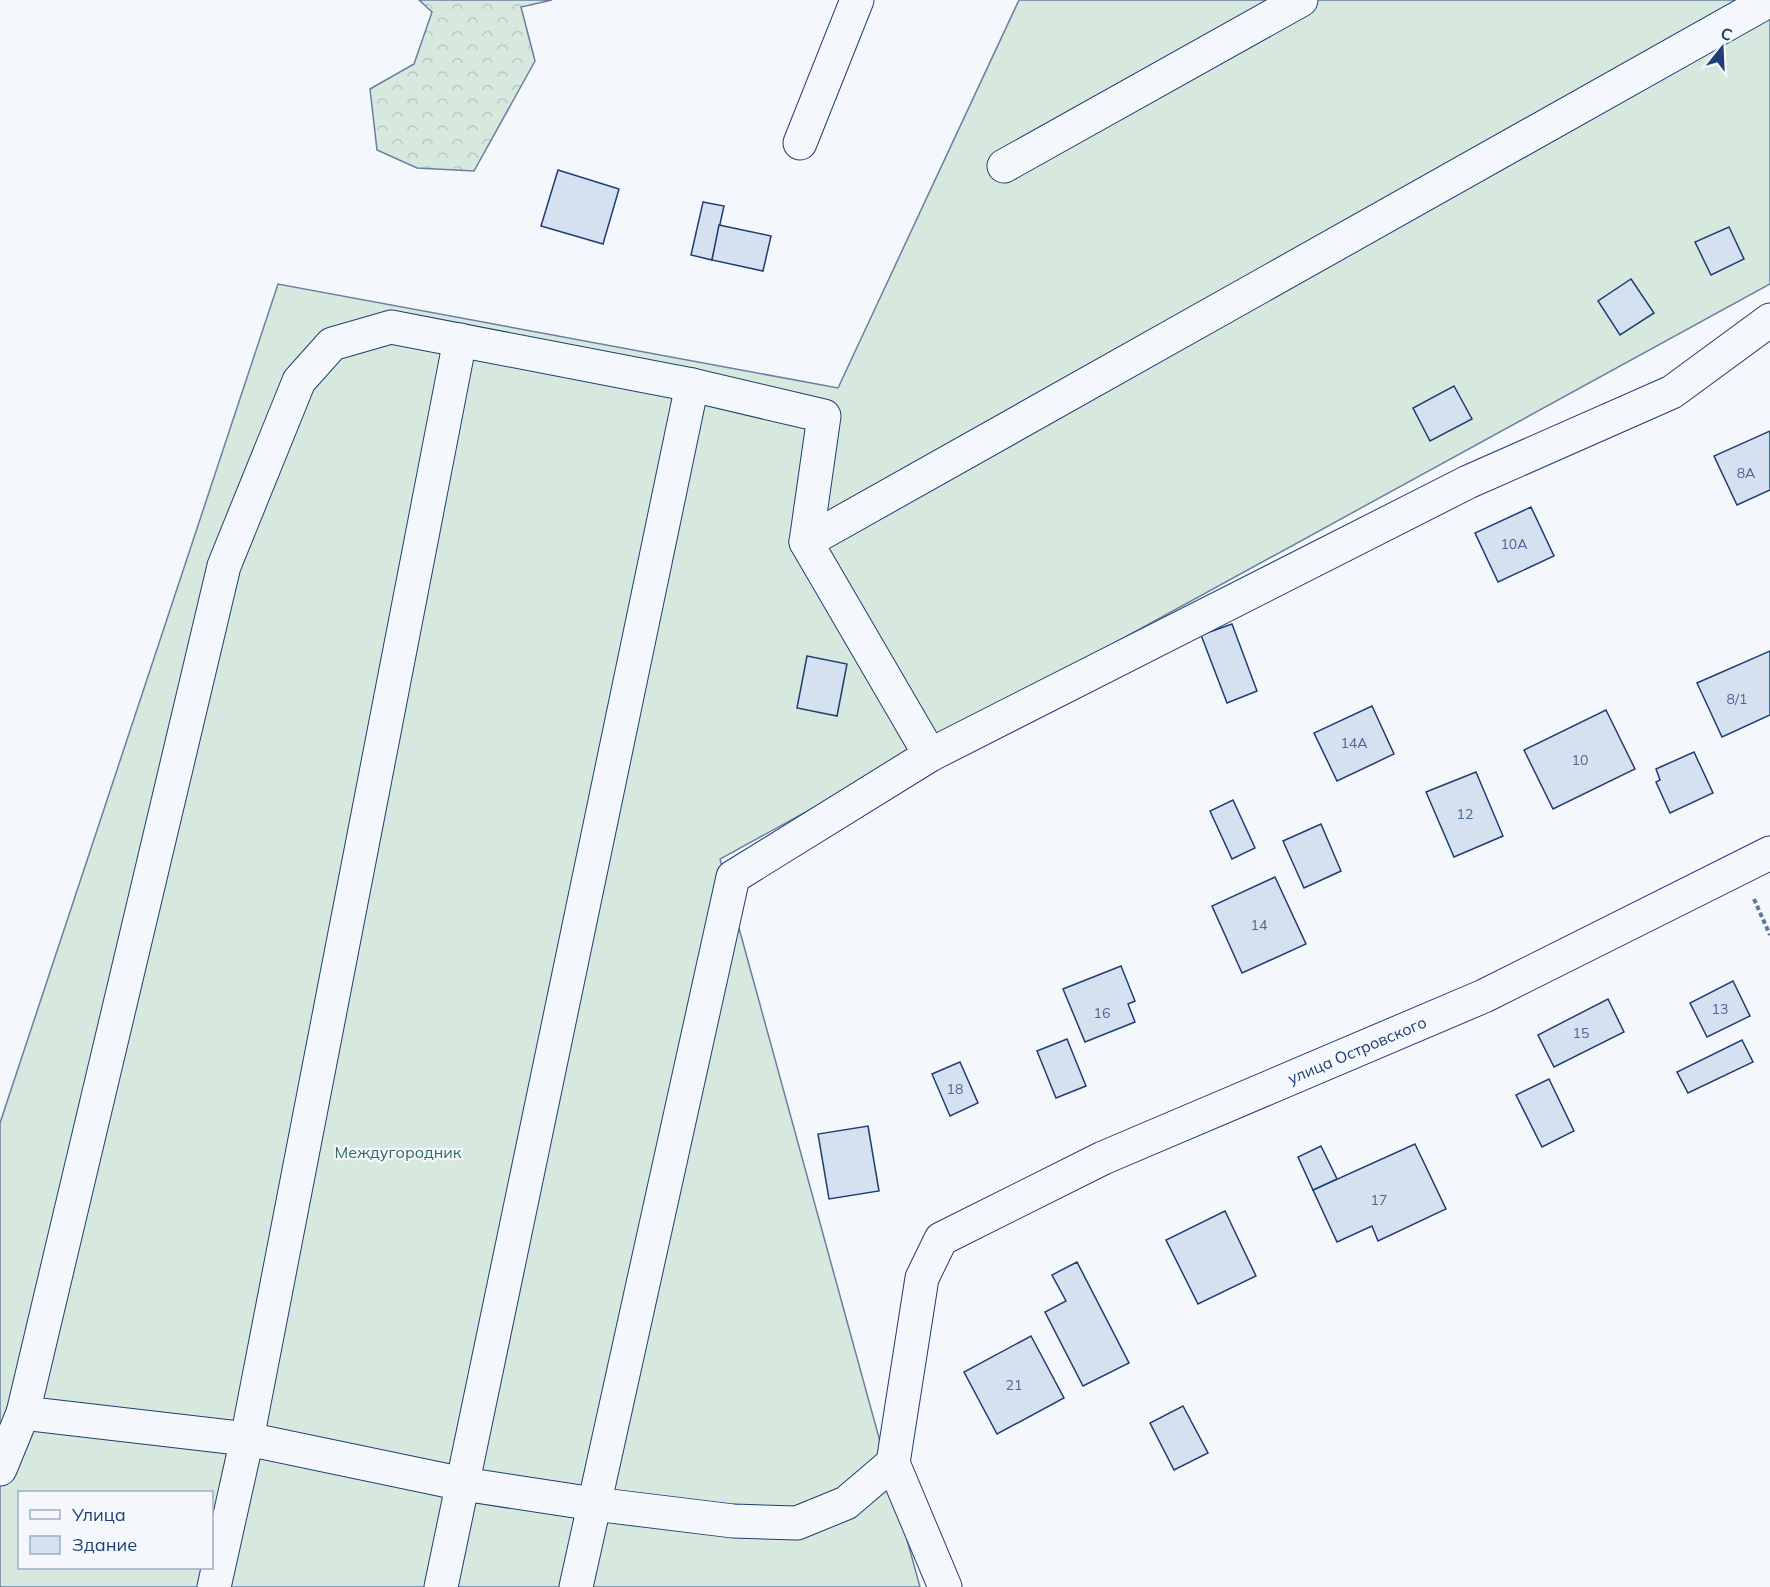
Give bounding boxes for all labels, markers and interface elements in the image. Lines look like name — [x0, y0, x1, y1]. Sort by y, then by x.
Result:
north arrow — [1692, 18, 1752, 78]
text: С — [1718, 23, 1735, 45]
house number: 8А — [1737, 464, 1756, 482]
house number: 10А — [1500, 535, 1528, 553]
house number: 8/1 — [1727, 690, 1747, 708]
house number: 14А — [1340, 734, 1368, 752]
house number: 10 — [1572, 751, 1588, 769]
house number: 12 — [1457, 805, 1473, 823]
house number: 14 — [1251, 916, 1268, 934]
house number: 13 — [1712, 1000, 1728, 1018]
house number: 16 — [1094, 1004, 1110, 1022]
street label: улица Островского — [1285, 1012, 1429, 1088]
house number: 15 — [1573, 1024, 1589, 1042]
house number: 18 — [947, 1080, 963, 1098]
park label: Междугородник — [335, 1142, 462, 1162]
house number: 17 — [1371, 1191, 1387, 1209]
house number: 21 — [1006, 1376, 1022, 1394]
legend — [18, 1491, 213, 1569]
text: Улица — [71, 1503, 126, 1526]
text: Здание — [72, 1533, 137, 1556]

